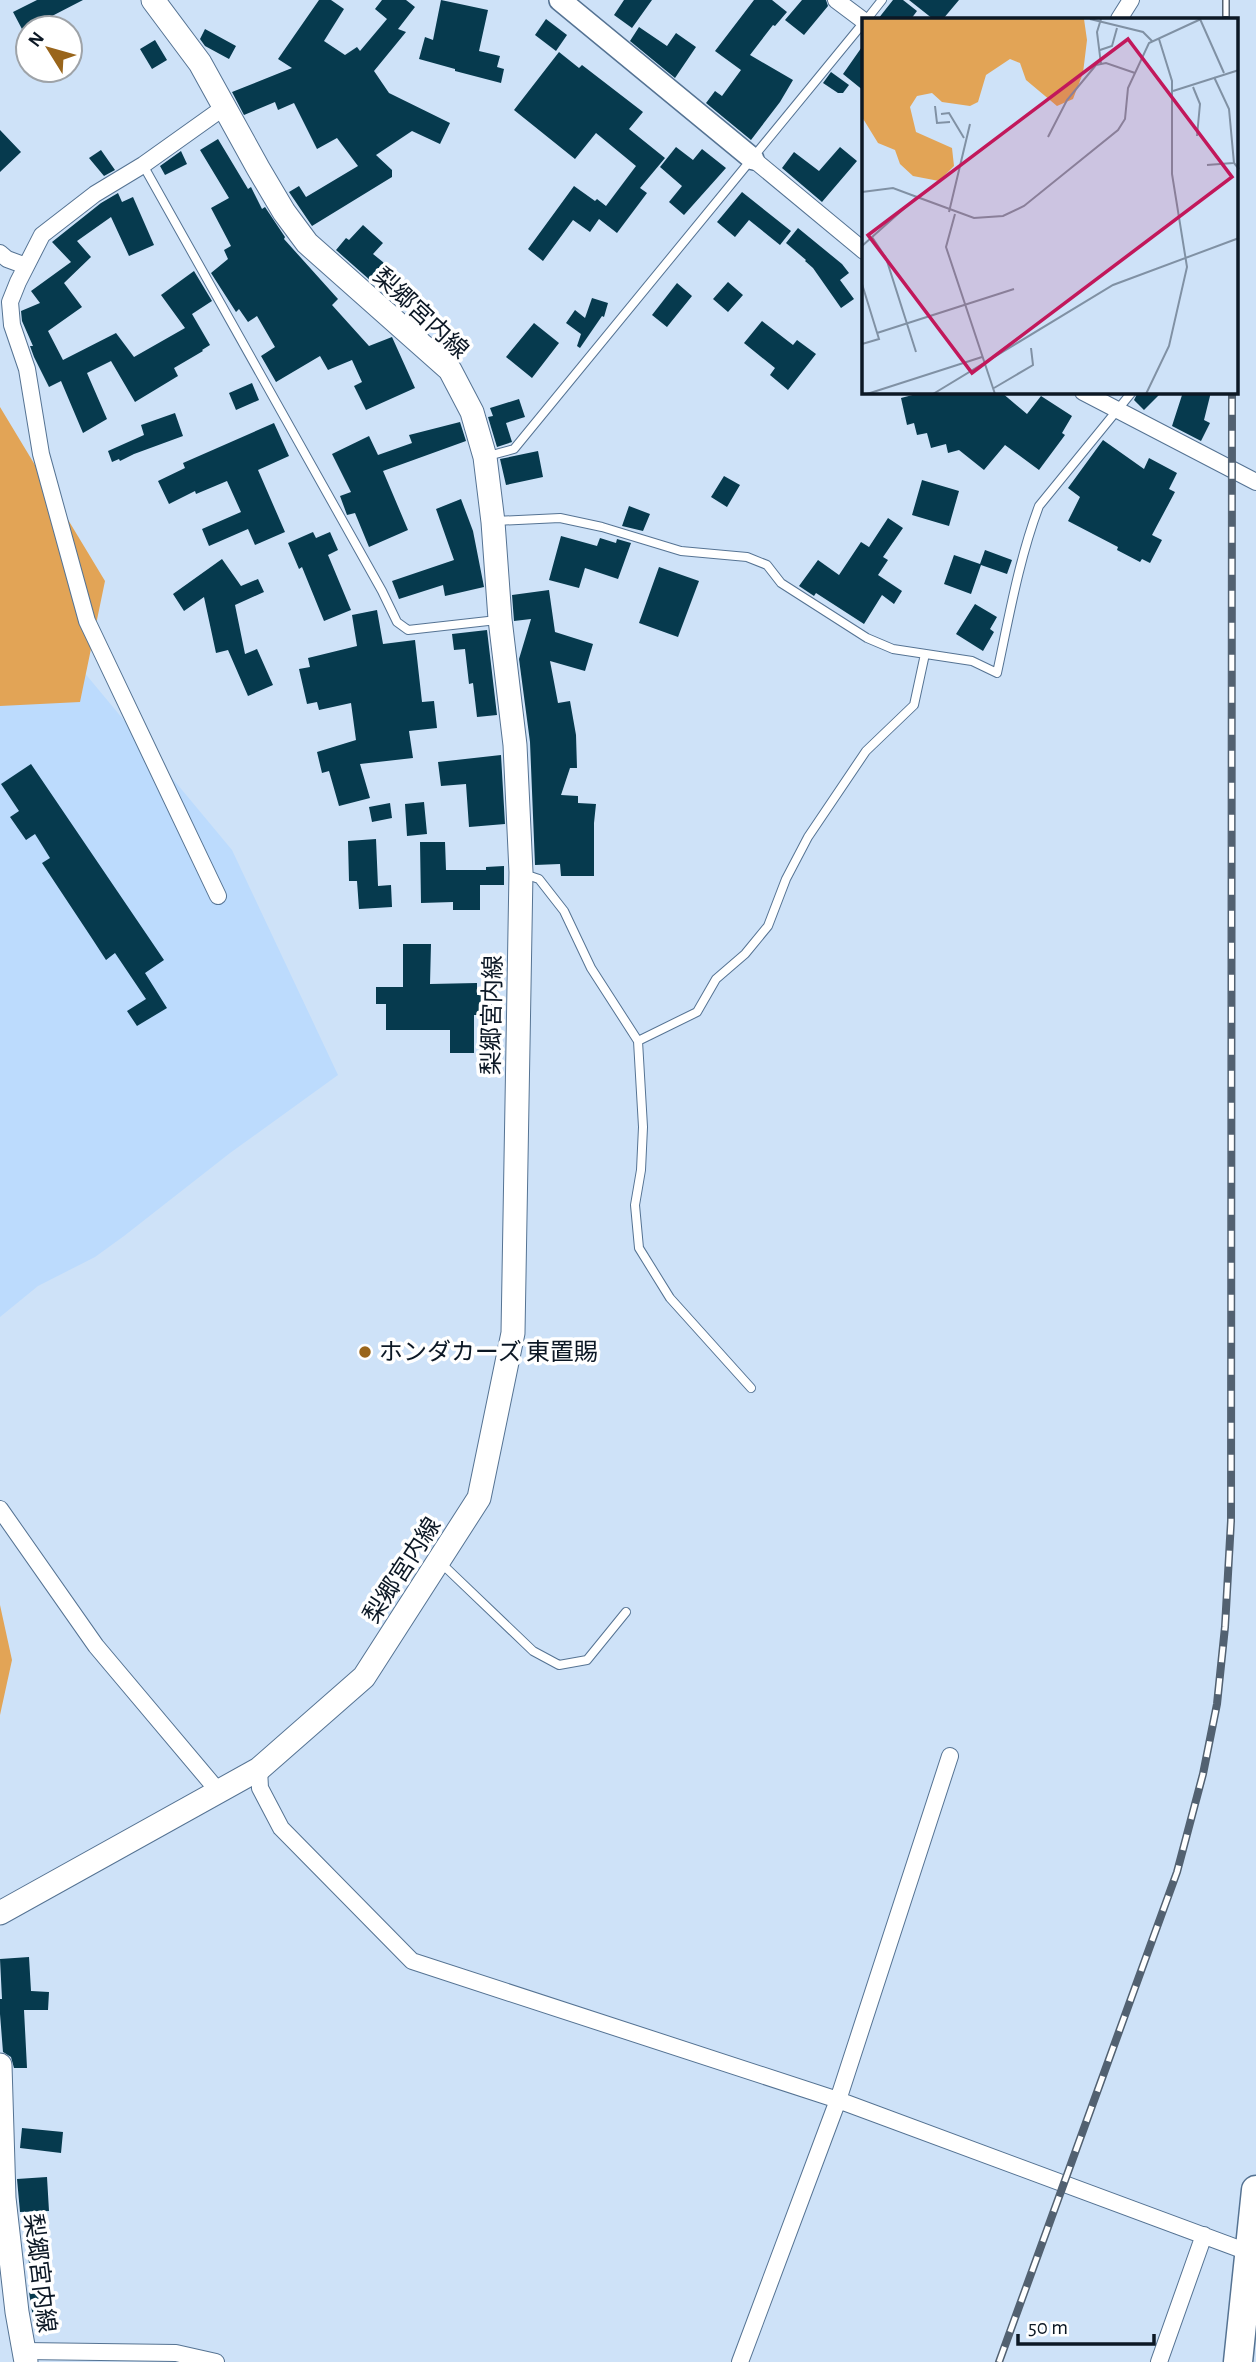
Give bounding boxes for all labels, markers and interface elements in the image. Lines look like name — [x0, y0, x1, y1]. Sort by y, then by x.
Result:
north arrow — [14, 14, 84, 84]
inset map — [862, 18, 1238, 394]
text: N — [25, 29, 48, 51]
street label: 梨郷宮内線 — [368, 263, 474, 363]
street label: 梨郷宮内線 — [478, 955, 506, 1075]
place label: ホンダカーズ 東置賜 — [379, 1339, 598, 1365]
marker: ホンダカーズ 東置賜 — [357, 1344, 373, 1360]
street label: 梨郷宮内線 — [358, 1513, 446, 1627]
street label: 梨郷宮内線 — [20, 2212, 60, 2334]
scale bar — [1018, 2302, 1154, 2346]
text: 50 m — [1028, 2317, 1068, 2338]

